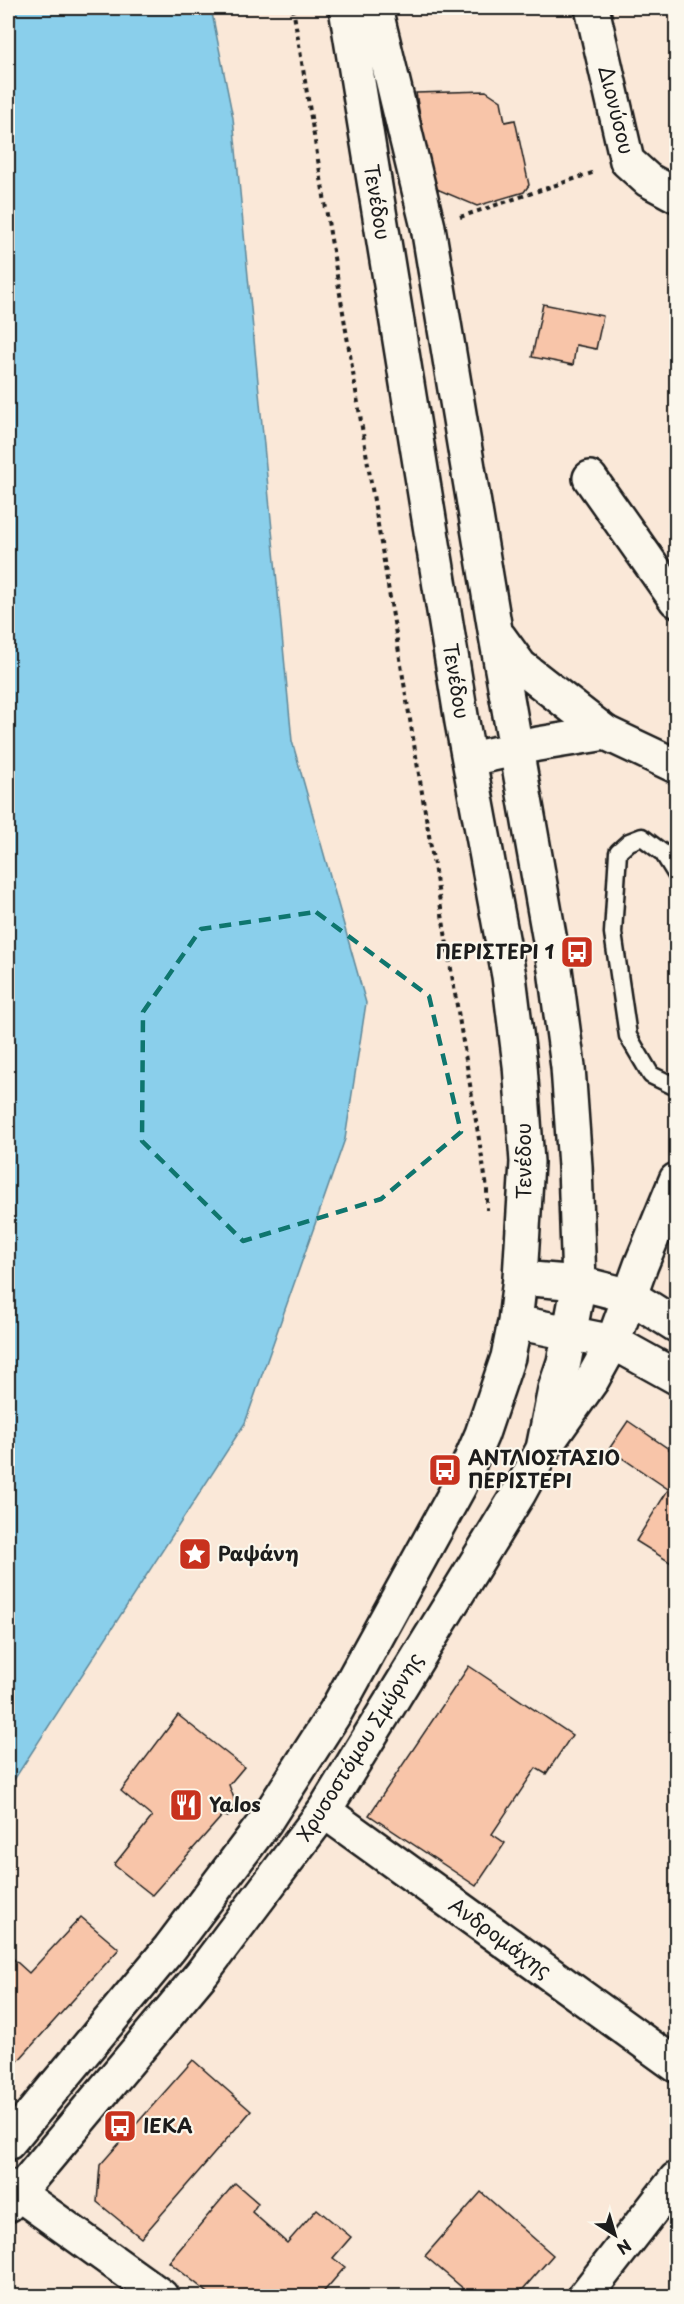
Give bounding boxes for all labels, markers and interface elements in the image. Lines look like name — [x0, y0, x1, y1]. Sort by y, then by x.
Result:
street label: Διονύσου — [591, 62, 642, 157]
street label: Τενέδου — [357, 162, 399, 242]
street label: Τενέδου — [436, 641, 478, 721]
bus stop icon: ΠΕΡΙΣΤΕΡΙ 1 — [559, 934, 595, 970]
place label: ΠΕΡΙΣΤΕΡΙ 1 — [435, 936, 554, 966]
street label: Τενέδου — [508, 1123, 538, 1199]
place label: ΑΝΤΛΙΟΣΤΑΣΙΟ ΠΕΡΙΣΤΕΡΙ — [468, 1442, 620, 1495]
bus stop icon: ΑΝΤΛΙΟΣΤΑΣΙΟ ΠΕΡΙΣΤΕΡΙ — [427, 1452, 463, 1488]
place icon: Ραψάνη — [177, 1536, 213, 1572]
place label: Ραψάνη — [218, 1538, 299, 1568]
street label: Χρυσοστόμου Σμύρνης — [289, 1646, 430, 1847]
restaurant icon: Yalos — [168, 1787, 204, 1823]
place label: Yalos — [209, 1789, 261, 1819]
street label: Ανδρομάχης — [443, 1890, 558, 1985]
bus stop icon: ΙΕΚΑ — [102, 2108, 138, 2144]
place label: ΙΕΚΑ — [143, 2110, 193, 2140]
north arrow — [585, 2205, 645, 2265]
text: N — [612, 2234, 637, 2261]

